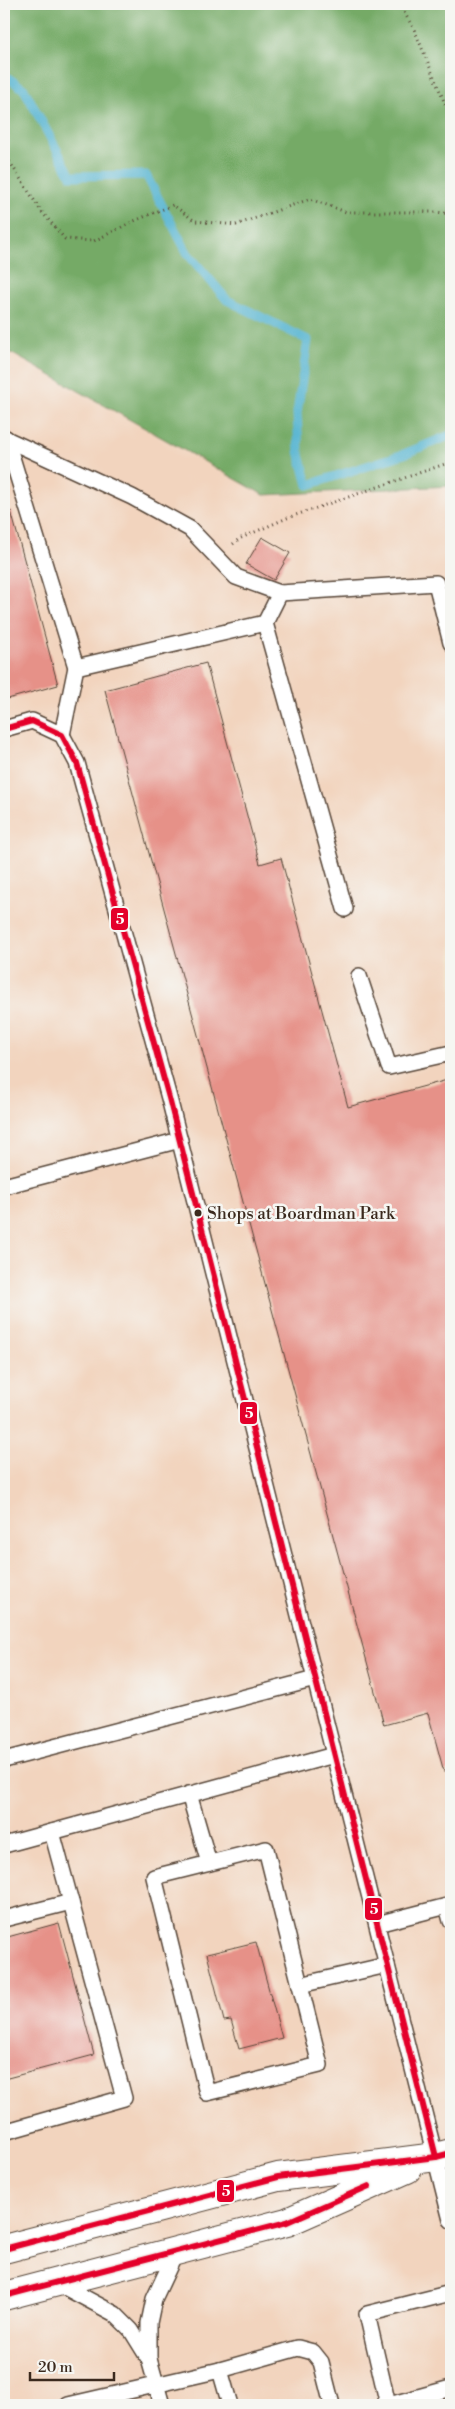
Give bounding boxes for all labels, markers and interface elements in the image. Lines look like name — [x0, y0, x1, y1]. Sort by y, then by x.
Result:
line badge: 5 — [110, 907, 129, 931]
text: 5 — [116, 911, 125, 929]
place label: Shops at Boardman Park — [207, 1203, 396, 1225]
marker: Shops at Boardman Park — [193, 1208, 203, 1218]
line badge: 5 — [239, 1401, 258, 1425]
text: 5 — [245, 1405, 254, 1423]
line badge: 5 — [364, 1897, 383, 1921]
text: 5 — [370, 1901, 379, 1919]
line badge: 5 — [216, 2179, 235, 2203]
text: 5 — [222, 2183, 231, 2201]
scale bar — [30, 2349, 114, 2381]
text: 20 m — [38, 2358, 73, 2377]

